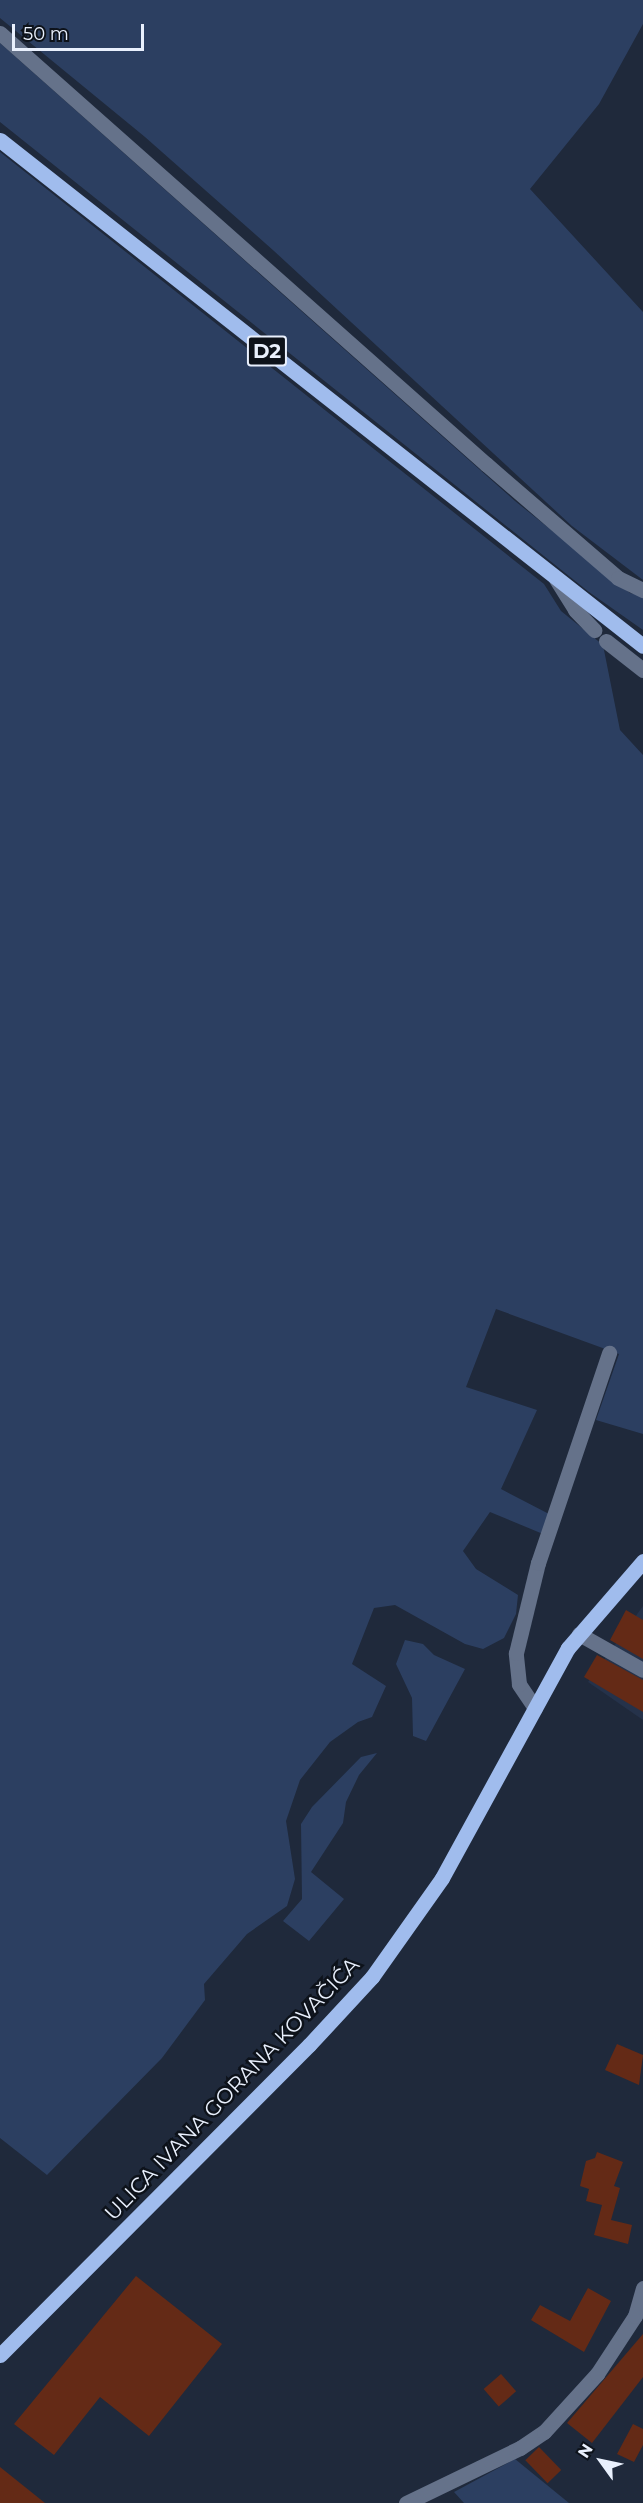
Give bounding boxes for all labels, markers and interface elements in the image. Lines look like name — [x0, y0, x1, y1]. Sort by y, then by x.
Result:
scale bar — [15, 12, 147, 50]
text: 50 m — [23, 23, 69, 45]
road number: D2 — [246, 334, 288, 368]
street label: ULICA IVANA GORANA KOVAČIĆA — [99, 1952, 365, 2226]
north arrow — [571, 2431, 631, 2491]
text: N — [574, 2440, 597, 2462]

